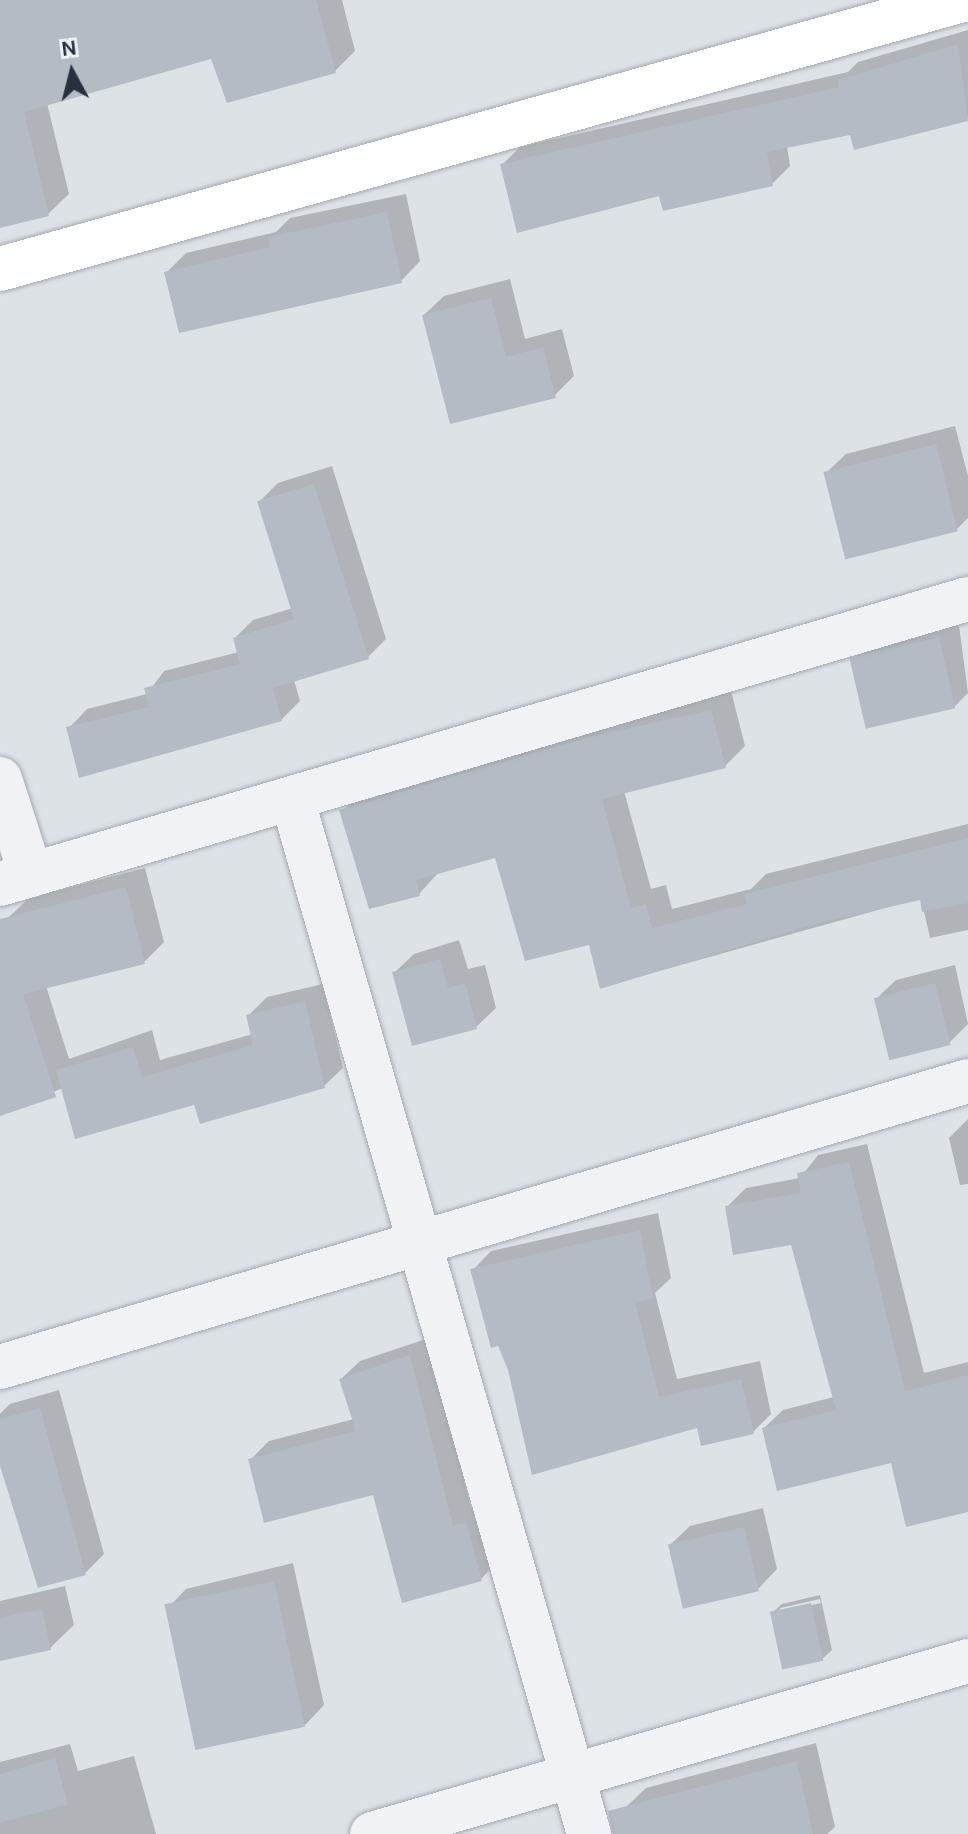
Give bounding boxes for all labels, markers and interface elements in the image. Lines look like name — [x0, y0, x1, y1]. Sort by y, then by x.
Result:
north arrow — [32, 32, 112, 112]
text: N — [60, 34, 78, 62]

